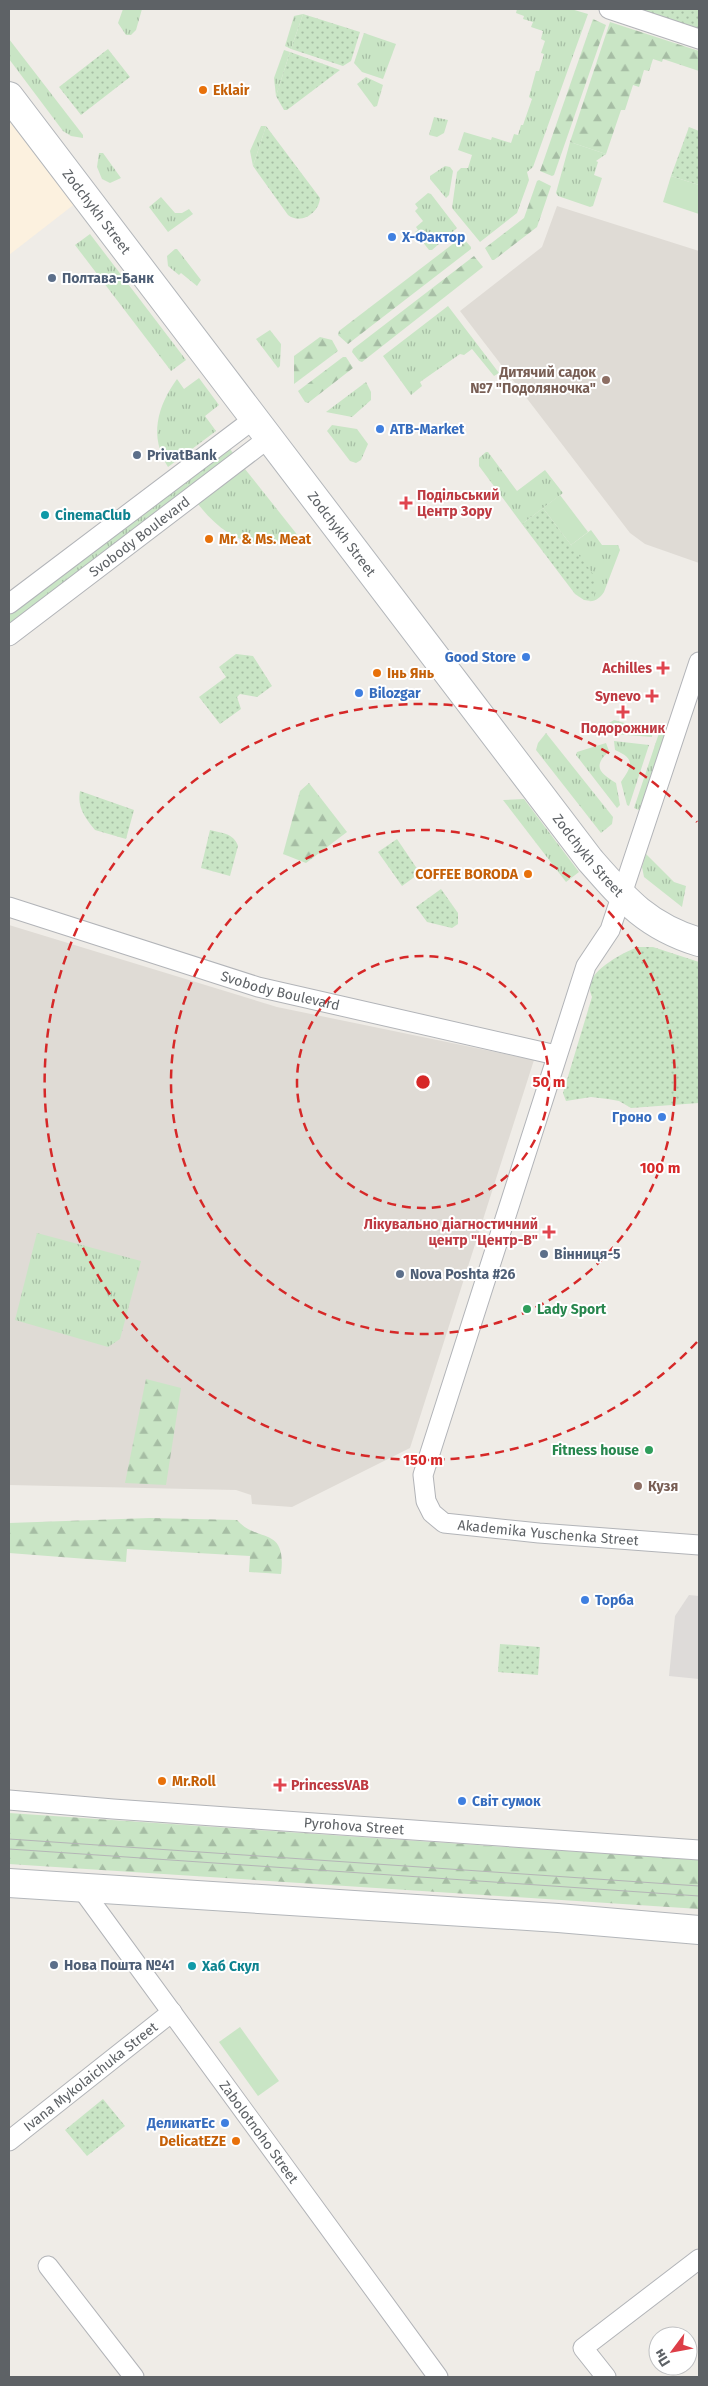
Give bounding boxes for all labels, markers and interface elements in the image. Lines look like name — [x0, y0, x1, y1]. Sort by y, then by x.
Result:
place label: Eklair — [213, 82, 250, 99]
marker: Eklair — [197, 84, 209, 96]
street label: Zodchykh Street — [59, 166, 135, 258]
place label: X-Фактор — [401, 229, 465, 246]
marker: X-Фактор — [386, 231, 398, 243]
place label: Полтава-Банк — [62, 270, 154, 287]
marker: Полтава-Банк — [46, 272, 58, 284]
place label: Дитячий садок №7 "Подоляночка" — [470, 364, 596, 397]
marker: Дитячий садок №7 "Подоляночка" — [600, 374, 612, 386]
place label: ATB-Market — [389, 421, 465, 438]
marker: ATB-Market — [374, 423, 386, 435]
place label: PrivatBank — [147, 447, 217, 464]
marker: PrivatBank — [131, 449, 143, 461]
place label: Подільський Центр Зору — [417, 487, 500, 520]
street label: Zodchykh Street — [304, 488, 380, 580]
street label: Svobody Boulevard — [86, 493, 193, 580]
marker: Подільський Центр Зору — [399, 496, 413, 510]
place label: CinemaClub — [55, 507, 131, 524]
marker: CinemaClub — [39, 509, 51, 521]
place label: Mr. & Ms. Meat — [219, 531, 312, 548]
marker: Mr. & Ms. Meat — [203, 533, 215, 545]
place label: Good Store — [445, 649, 516, 666]
marker: Good Store — [520, 651, 532, 663]
place label: Achilles — [601, 660, 652, 677]
marker: Achilles — [656, 661, 670, 675]
place label: Інь Янь — [387, 665, 435, 682]
marker: Інь Янь — [371, 667, 383, 679]
place label: Bilozgar — [369, 685, 421, 702]
marker: Bilozgar — [353, 687, 365, 699]
place label: Synevo — [595, 688, 641, 705]
marker: Synevo — [645, 689, 659, 703]
marker: Подорожник — [617, 706, 629, 718]
place label: Подорожник — [581, 720, 665, 737]
street label: Zodchykh Street — [549, 810, 628, 901]
place label: COFFEE BORODA — [415, 866, 519, 883]
marker: COFFEE BORODA — [522, 868, 534, 880]
street label: Svobody Boulevard — [219, 967, 341, 1014]
centre of rings — [414, 1073, 432, 1091]
text: 50 m — [532, 1073, 566, 1091]
place label: Гроно — [612, 1109, 652, 1126]
marker: Гроно — [656, 1111, 668, 1123]
text: 100 m — [640, 1159, 680, 1177]
place label: Лікувально діагностичний центр "Центр-В" — [364, 1216, 538, 1249]
marker: Лікувально діагностичний центр "Центр-В" — [542, 1225, 556, 1239]
place label: Вінниця-5 — [554, 1246, 621, 1263]
marker: Вінниця-5 — [538, 1248, 550, 1260]
place label: Nova Poshta #26 — [410, 1266, 515, 1283]
marker: Nova Poshta #26 — [394, 1268, 406, 1280]
place label: Lady Sport — [537, 1301, 607, 1318]
marker: Lady Sport — [521, 1303, 533, 1315]
place label: Fitness house — [552, 1442, 639, 1459]
marker: Fitness house — [643, 1444, 655, 1456]
text: 150 m — [403, 1451, 443, 1469]
place label: Кузя — [648, 1478, 678, 1495]
marker: Кузя — [632, 1480, 644, 1492]
street label: Akademika Yuschenka Street — [457, 1516, 640, 1549]
place label: Торба — [595, 1592, 634, 1609]
marker: Торба — [579, 1594, 591, 1606]
place label: Mr.Roll — [172, 1773, 217, 1790]
marker: Mr.Roll — [156, 1775, 168, 1787]
place label: PrincessVAB — [291, 1777, 369, 1794]
marker: PrincessVAB — [273, 1778, 287, 1792]
place label: Світ сумок — [472, 1793, 541, 1810]
marker: Світ сумок — [456, 1795, 468, 1807]
street label: Pyrohova Street — [303, 1814, 406, 1838]
place label: Нова Пошта №41 — [64, 1957, 175, 1974]
place label: Хаб Скул — [201, 1958, 260, 1975]
marker: Нова Пошта №41 — [48, 1959, 60, 1971]
marker: Хаб Скул — [186, 1960, 198, 1972]
street label: Ivana Mykolaichuka Street — [20, 2018, 162, 2135]
street label: Zabolotnoho Street — [216, 2077, 303, 2187]
place label: ДеликатЕс — [146, 2115, 215, 2132]
marker: ДеликатЕс — [219, 2117, 231, 2129]
place label: DelicatEZE — [159, 2133, 226, 2150]
marker: DelicatEZE — [230, 2135, 242, 2147]
north arrow — [648, 2326, 698, 2376]
text: Пн — [651, 2346, 674, 2370]

